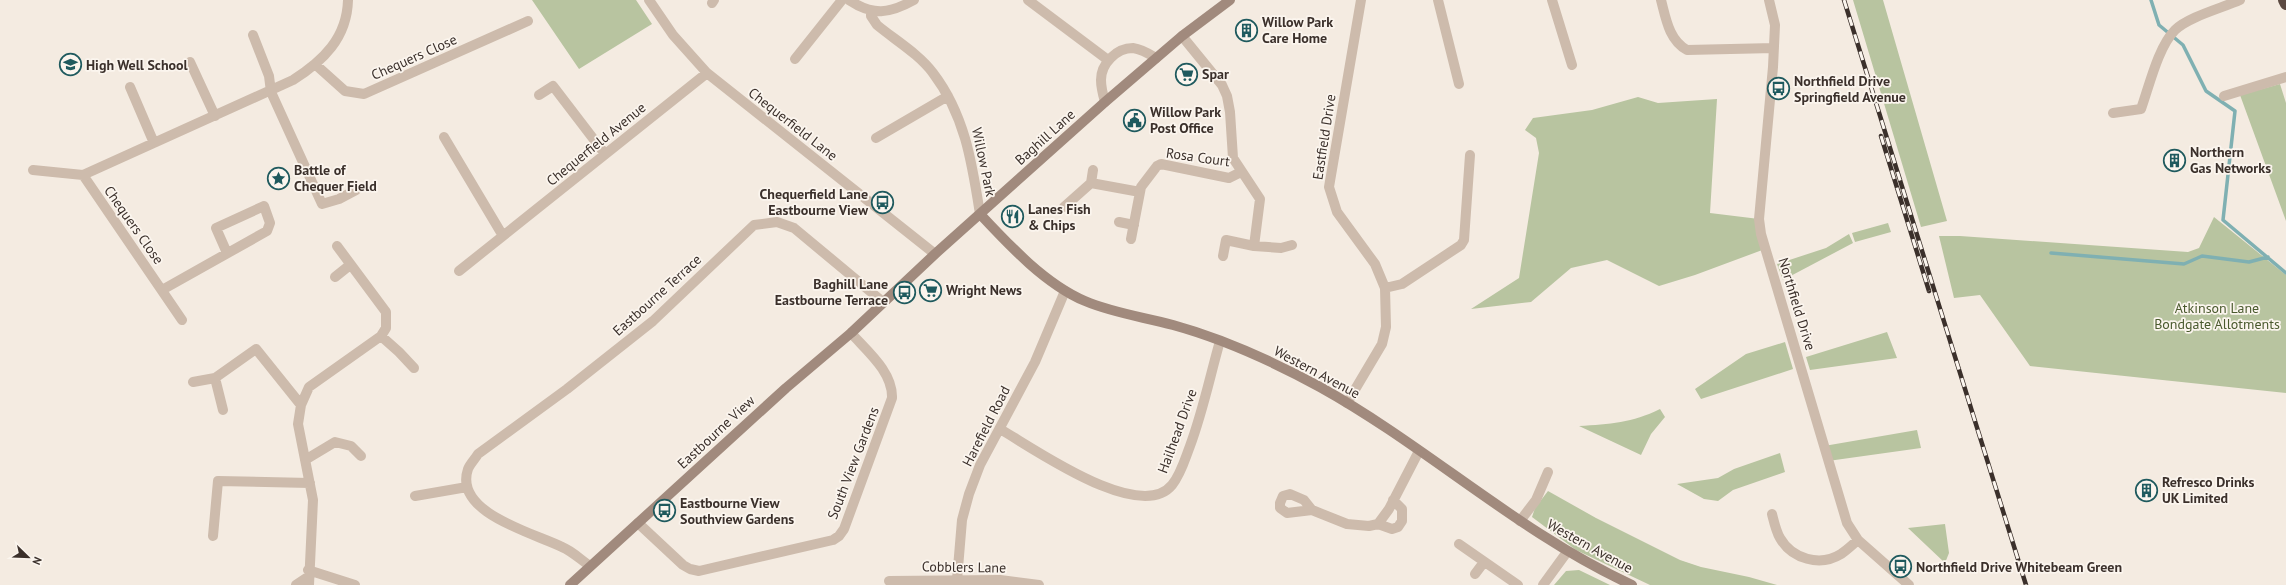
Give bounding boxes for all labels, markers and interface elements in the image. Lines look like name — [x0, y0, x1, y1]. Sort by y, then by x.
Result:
place label: Willow Park Care Home — [1262, 13, 1333, 47]
building icon: Willow Park Care Home — [1234, 17, 1260, 43]
street label: Chequers Close — [368, 30, 460, 84]
school or university icon: High Well School — [57, 52, 83, 78]
place label: High Well School — [86, 56, 189, 74]
supermarket icon: Spar — [1174, 61, 1200, 87]
place label: Spar — [1202, 65, 1229, 83]
place label: Northfield Drive Springfield Avenue — [1794, 72, 1906, 106]
bus stop icon: Northfield Drive Springfield Avenue — [1765, 76, 1791, 102]
street label: Chequerfield Lane — [745, 84, 841, 164]
street label: Eastfield Drive — [1308, 93, 1340, 181]
street label: Chequerfield Avenue — [543, 98, 649, 190]
place label: Willow Park Post Office — [1150, 103, 1221, 137]
street label: Baghill Lane — [1011, 105, 1079, 169]
public building icon: Willow Park Post Office — [1122, 107, 1148, 133]
street label: Willow Park — [968, 126, 1000, 199]
place label: Northern Gas Networks — [2190, 143, 2271, 177]
street label: Rosa Court — [1165, 144, 1231, 170]
building icon: Northern Gas Networks — [2162, 147, 2188, 173]
place label: Battle of Chequer Field — [294, 161, 377, 195]
place icon: Battle of Chequer Field — [265, 165, 291, 191]
street label: Chequers Close — [100, 182, 168, 268]
place label: Chequerfield Lane Eastbourne View — [760, 185, 869, 219]
bus stop icon: Chequerfield Lane Eastbourne View — [870, 189, 896, 215]
place label: Lanes Fish & Chips — [1028, 200, 1091, 234]
restaurant icon: Lanes Fish & Chips — [999, 204, 1025, 230]
street label: Eastbourne Terrace — [609, 250, 705, 340]
street label: Northfield Drive — [1774, 256, 1820, 352]
place label: Baghill Lane Eastbourne Terrace — [775, 275, 888, 309]
supermarket icon: Wright News — [918, 277, 944, 303]
bus stop icon: Baghill Lane Eastbourne Terrace — [891, 279, 917, 305]
place label: Wright News — [946, 281, 1022, 299]
park label: Atkinson Lane Bondgate Allotments — [2154, 299, 2280, 333]
street label: Western Avenue — [1271, 342, 1363, 402]
street label: Harefield Road — [958, 383, 1014, 469]
street label: Hailhead Drive — [1153, 386, 1201, 476]
street label: Eastbourne View — [673, 391, 759, 473]
street label: South View Gardens — [823, 404, 883, 522]
place label: Refresco Drinks UK Limited — [2162, 473, 2254, 507]
building icon: Refresco Drinks UK Limited — [2134, 477, 2160, 503]
place label: Eastbourne View Southview Gardens — [680, 494, 794, 528]
bus stop icon: Eastbourne View Southview Gardens — [651, 498, 677, 524]
street label: Western Avenue — [1544, 515, 1636, 577]
north arrow — [8, 537, 48, 577]
bus stop icon: Northfield Drive Whitebeam Green — [1888, 554, 1914, 580]
text: N — [29, 555, 45, 567]
street label: Cobblers Lane — [922, 557, 1006, 577]
place label: Northfield Drive Whitebeam Green — [1916, 558, 2122, 576]

